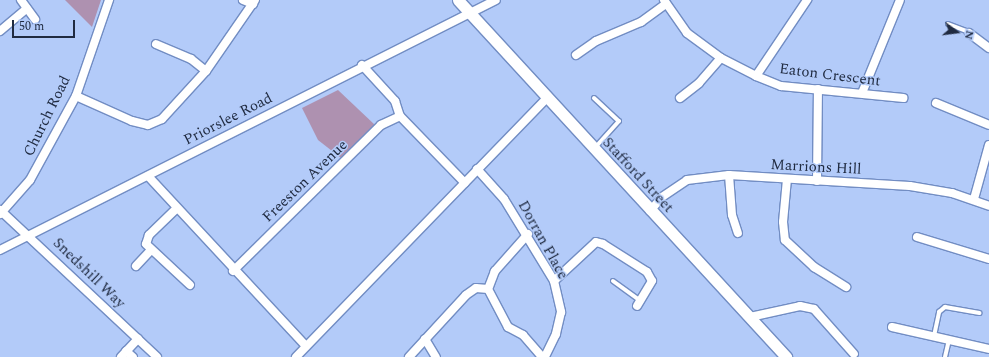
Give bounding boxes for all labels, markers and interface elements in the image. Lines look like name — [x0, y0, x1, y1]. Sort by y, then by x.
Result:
scale bar — [14, 12, 77, 38]
north arrow — [937, 12, 977, 52]
text: 50 m — [19, 17, 44, 36]
text: N — [960, 29, 978, 41]
street label: Eaton Crescent — [778, 60, 882, 90]
street label: Church Road — [20, 73, 74, 159]
street label: Priorslee Road — [181, 89, 275, 149]
street label: Stafford Street — [599, 134, 677, 216]
street label: Freeston Avenue — [259, 136, 351, 226]
street label: Marrions Hill — [770, 156, 862, 178]
street label: Dorran Place — [514, 197, 572, 283]
street label: Snedshill Way — [49, 234, 129, 312]

